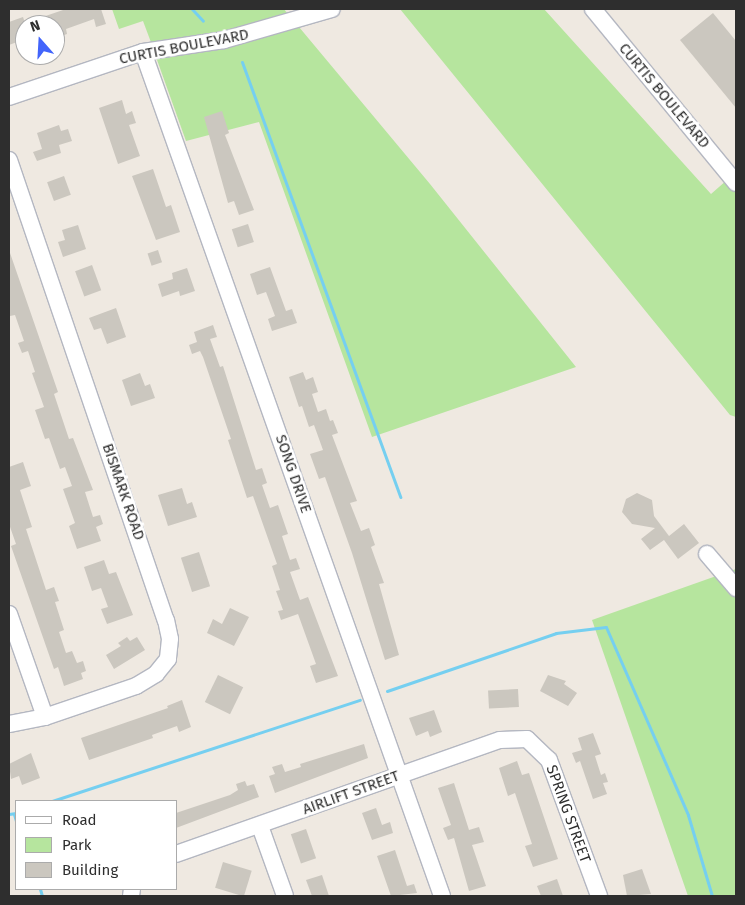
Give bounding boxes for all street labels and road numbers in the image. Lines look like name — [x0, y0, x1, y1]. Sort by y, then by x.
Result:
street label: CURTIS BOULEVARD — [118, 26, 250, 68]
street label: CURTIS BOULEVARD — [615, 40, 713, 152]
street label: SONG DRIVE — [271, 432, 315, 516]
street label: BISMARK ROAD — [98, 441, 148, 543]
street label: SPRING STREET — [542, 763, 594, 865]
street label: AIRLIFT STREET — [300, 767, 402, 819]

